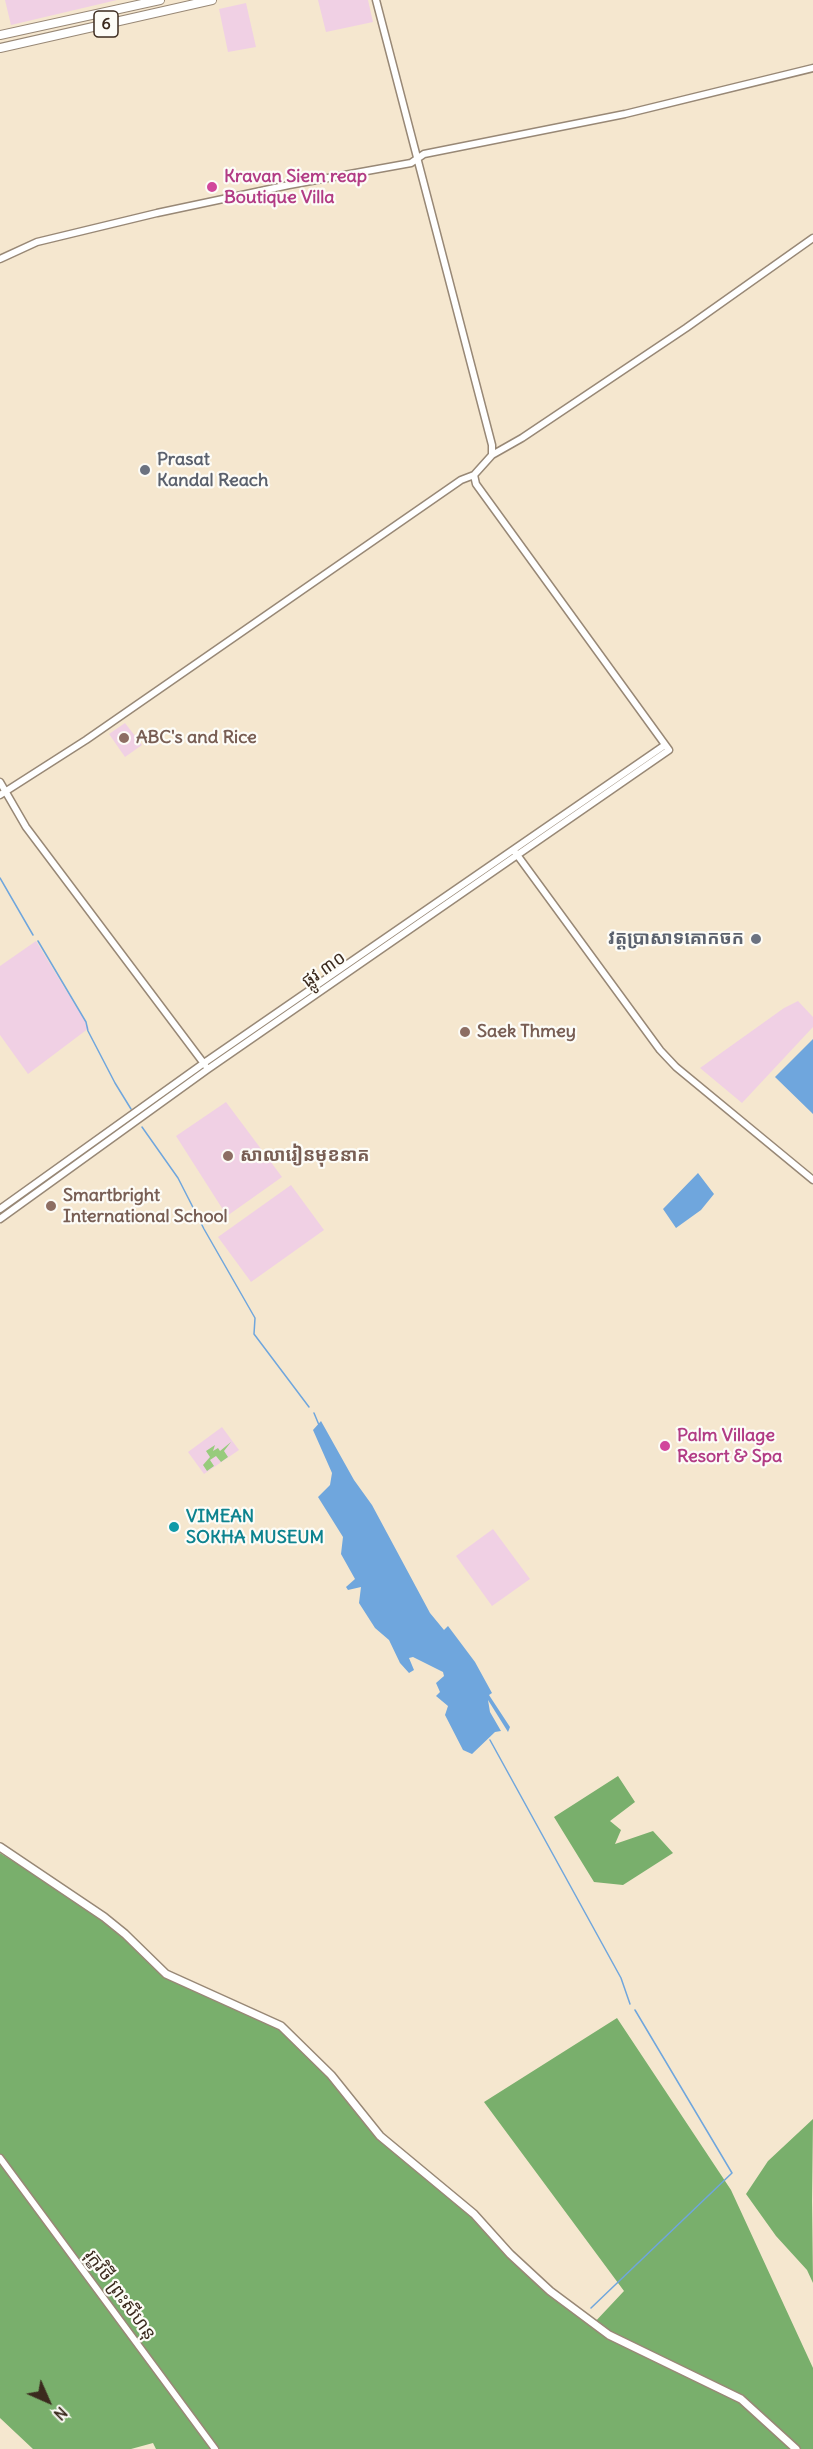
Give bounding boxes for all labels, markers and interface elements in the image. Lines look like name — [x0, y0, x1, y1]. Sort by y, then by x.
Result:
road number: 6 — [94, 11, 118, 37]
place label: Kravan Siem reap Boutique Villa — [224, 166, 367, 208]
marker: Kravan Siem reap Boutique Villa — [205, 180, 219, 194]
place label: Prasat Kandal Reach — [157, 449, 268, 492]
marker: Prasat Kandal Reach — [138, 463, 152, 477]
place label: ABC's and Rice — [136, 727, 257, 749]
marker: ABC's and Rice — [117, 731, 131, 745]
place label: វត្តប្រាសាទគោកចក — [608, 928, 744, 950]
marker: វត្តប្រាសាទគោកចក — [749, 932, 763, 946]
street label: ផ្លូវ ៣០ — [298, 947, 350, 993]
place label: Saek Thmey — [477, 1021, 576, 1043]
marker: Saek Thmey — [458, 1025, 472, 1039]
place label: សាលារៀនមុខនាគ — [240, 1145, 369, 1167]
marker: សាលារៀនមុខនាគ — [221, 1149, 235, 1163]
place label: Smartbright International School — [63, 1185, 228, 1228]
marker: Smartbright International School — [44, 1199, 58, 1213]
place label: Palm Village Resort & Spa — [677, 1425, 782, 1468]
marker: Palm Village Resort & Spa — [658, 1439, 672, 1453]
place label: VIMEAN SOKHA MUSEUM — [186, 1506, 324, 1549]
marker: VIMEAN SOKHA MUSEUM — [167, 1520, 181, 1534]
street label: រុក្ខវិថី ព្រះសីហនុ — [80, 2246, 160, 2344]
north arrow — [18, 2371, 78, 2431]
text: N — [50, 2403, 72, 2425]

